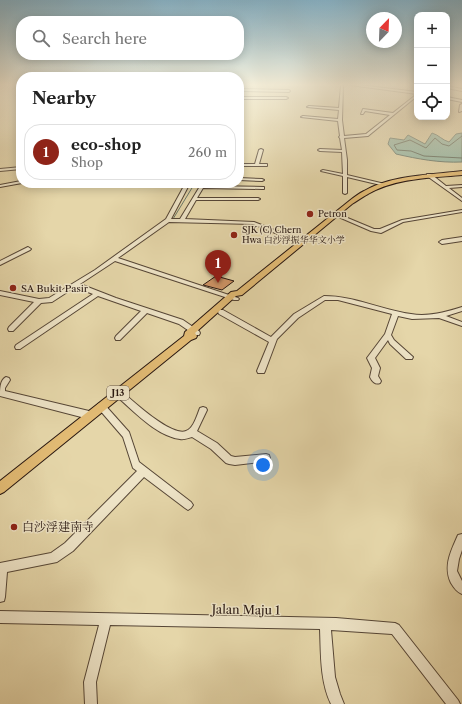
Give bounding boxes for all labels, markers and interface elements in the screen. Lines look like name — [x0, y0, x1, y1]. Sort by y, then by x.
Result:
north arrow — [366, 12, 402, 48]
map controls — [414, 12, 450, 120]
button: + — [414, 12, 450, 48]
search box — [16, 16, 244, 60]
icon: search — [30, 27, 52, 49]
text: Search here — [62, 29, 147, 48]
button: − — [414, 48, 450, 84]
button: locate — [414, 84, 450, 120]
text: Nearby — [32, 88, 96, 108]
text: eco-shop — [71, 135, 141, 154]
text: 1 — [43, 144, 49, 160]
text: 260 m — [188, 144, 227, 160]
text: Shop — [71, 154, 103, 170]
place label: Petron — [318, 208, 347, 219]
marker: Petron — [305, 209, 315, 219]
place label: SJK (C) Chern Hwa 白沙浮振华华文小学 — [242, 224, 345, 245]
marker: SJK (C) Chern Hwa 白沙浮振华华文小学 — [229, 230, 239, 240]
pin: 1 — [205, 250, 231, 283]
place label: SA Bukit Pasir — [21, 282, 89, 295]
marker: SA Bukit Pasir — [8, 283, 18, 293]
road number: J13 — [107, 386, 129, 400]
your location — [253, 455, 273, 475]
place label: 白沙浮建南寺 — [22, 519, 94, 534]
marker: 白沙浮建南寺 — [9, 522, 19, 532]
street label: Jalan Maju 1 — [210, 601, 280, 618]

